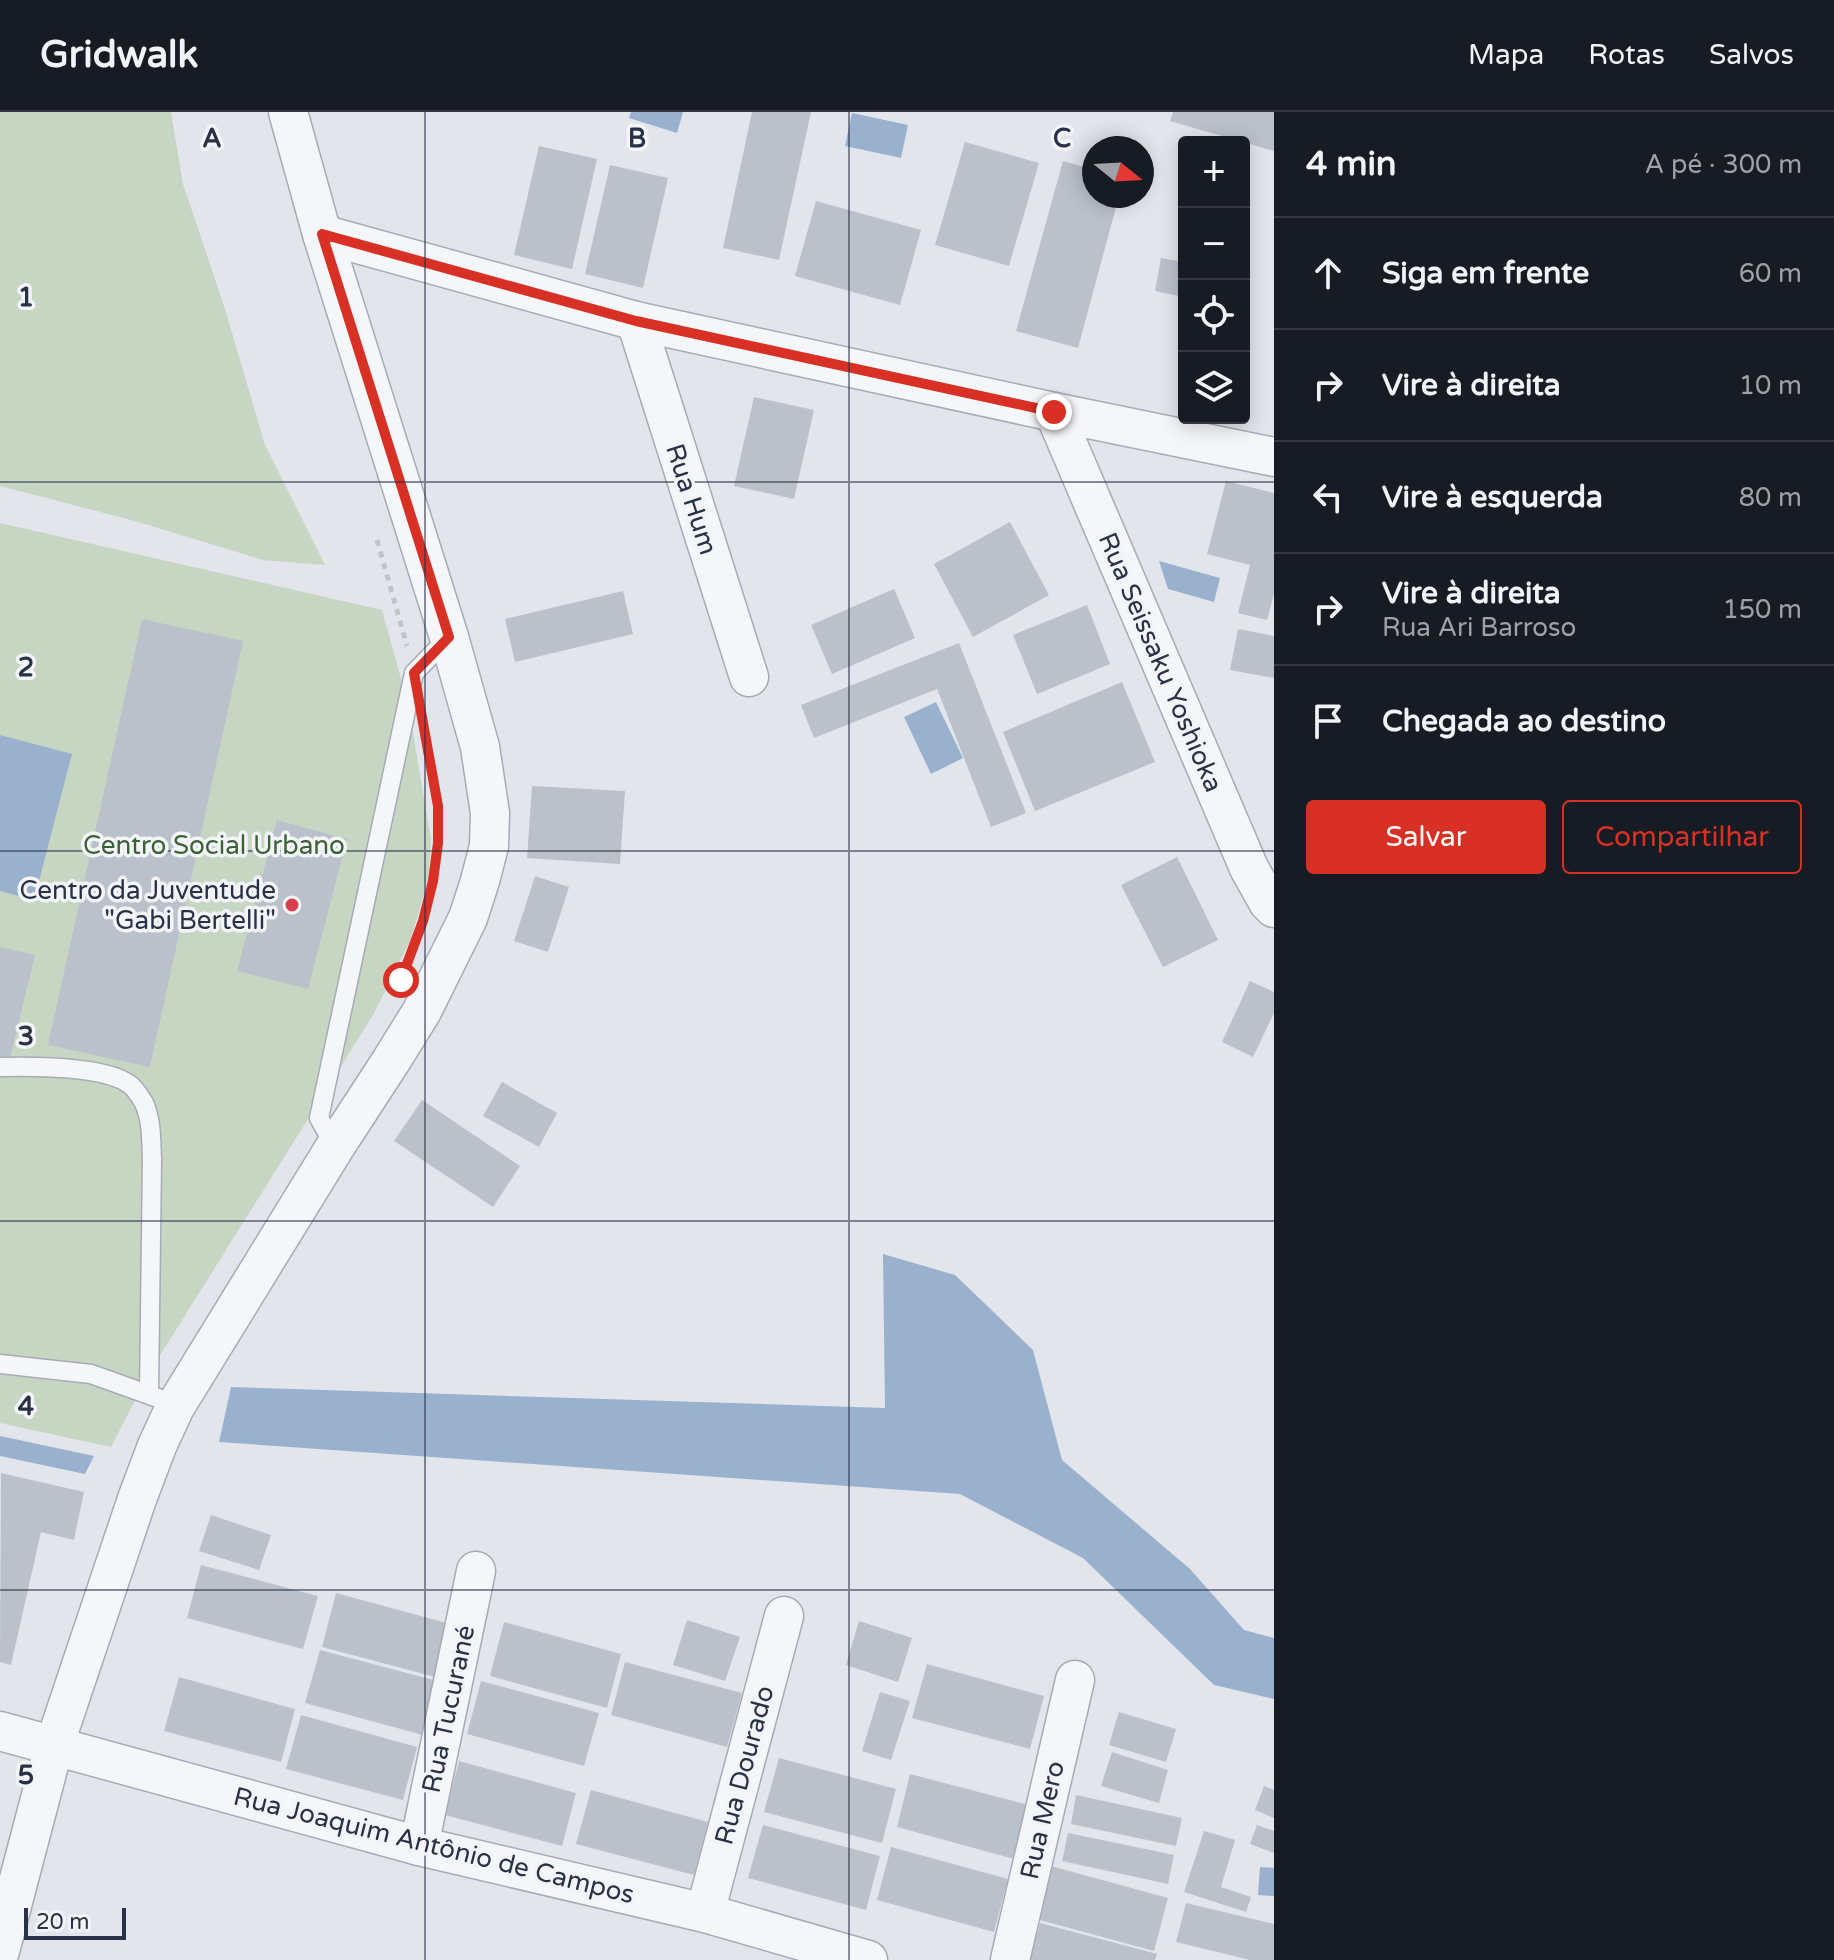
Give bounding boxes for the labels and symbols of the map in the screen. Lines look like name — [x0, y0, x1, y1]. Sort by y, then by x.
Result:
text: A — [202, 123, 222, 154]
text: B — [628, 123, 646, 154]
text: C — [1053, 123, 1071, 154]
north arrow — [1082, 136, 1154, 208]
text: 1 — [18, 282, 34, 313]
route end — [1036, 394, 1072, 430]
street label: Rua Hum — [659, 440, 724, 558]
street label: Rua Seissaku Yoshioka — [1092, 528, 1229, 797]
text: 2 — [18, 652, 34, 683]
park label: Centro Social Urbano — [83, 830, 345, 861]
place label: Centro da Juventude "Gabi Bertelli" — [20, 875, 276, 936]
marker: Centro da Juventude "Gabi Bertelli" — [283, 896, 301, 914]
route start — [383, 962, 419, 998]
text: 3 — [18, 1021, 34, 1052]
text: 4 — [18, 1391, 34, 1422]
street label: Rua Tucurané — [416, 1622, 481, 1796]
street label: Rua Dourado — [708, 1682, 781, 1848]
street label: Rua Mero — [1014, 1758, 1071, 1882]
text: 5 — [18, 1760, 34, 1791]
street label: Rua Joaquim Antônio de Campos — [230, 1781, 637, 1910]
scale bar — [24, 1904, 126, 1940]

